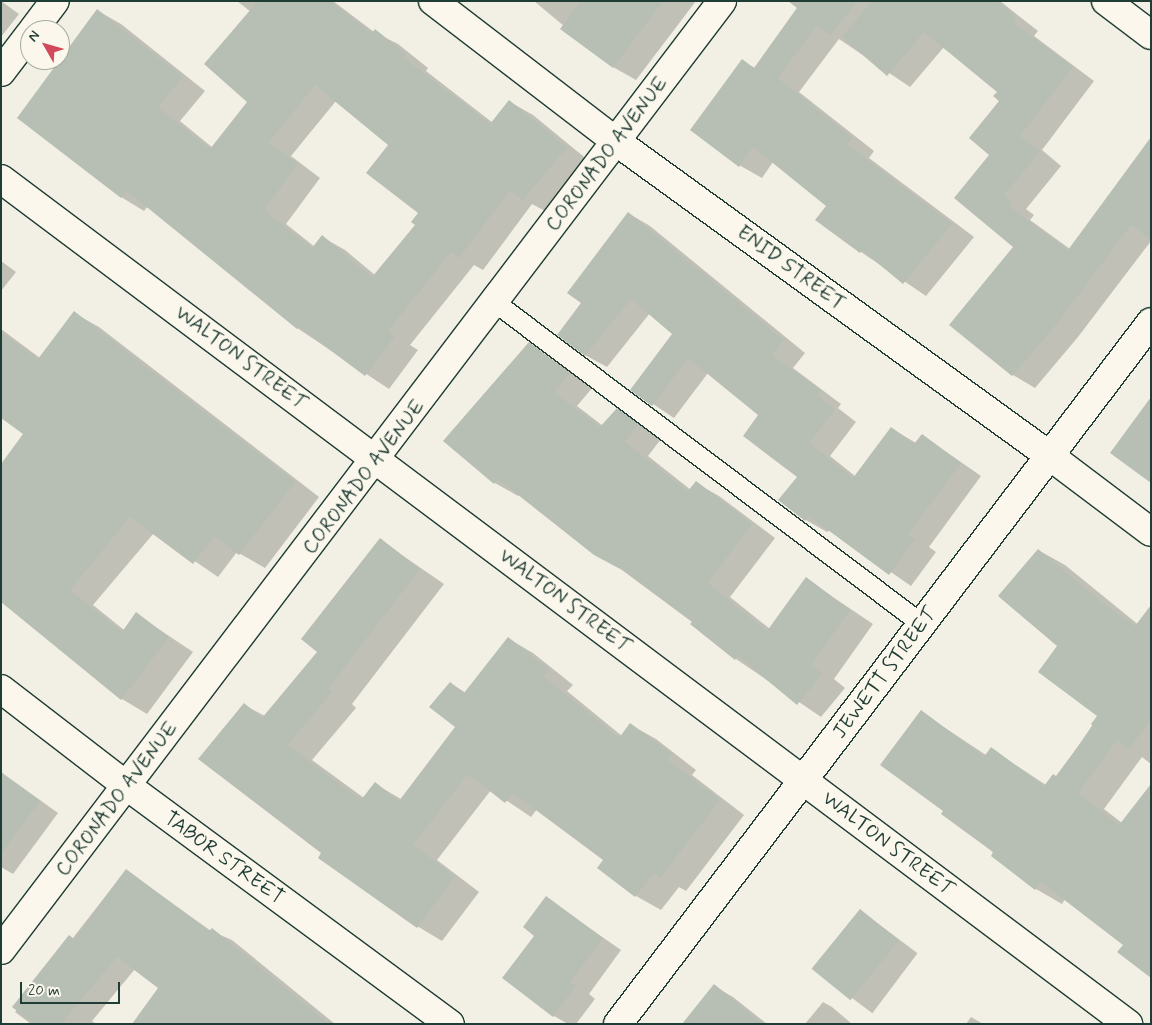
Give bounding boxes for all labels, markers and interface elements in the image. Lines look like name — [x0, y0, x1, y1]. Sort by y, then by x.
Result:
north arrow — [20, 20, 70, 70]
text: N — [24, 27, 44, 46]
street label: CORONADO AVENUE — [541, 72, 673, 236]
street label: ENID STREET — [731, 220, 851, 316]
street label: WALTON STREET — [170, 300, 312, 416]
street label: CORONADO AVENUE — [298, 395, 430, 559]
street label: WALTON STREET — [494, 543, 636, 659]
street label: JEWETT STREET — [828, 602, 942, 744]
street label: CORONADO AVENUE — [51, 717, 183, 881]
street label: WALTON STREET — [817, 786, 959, 902]
street label: TABOR STREET — [159, 806, 289, 910]
scale bar — [22, 972, 122, 1004]
text: 20 m — [28, 981, 60, 1001]

